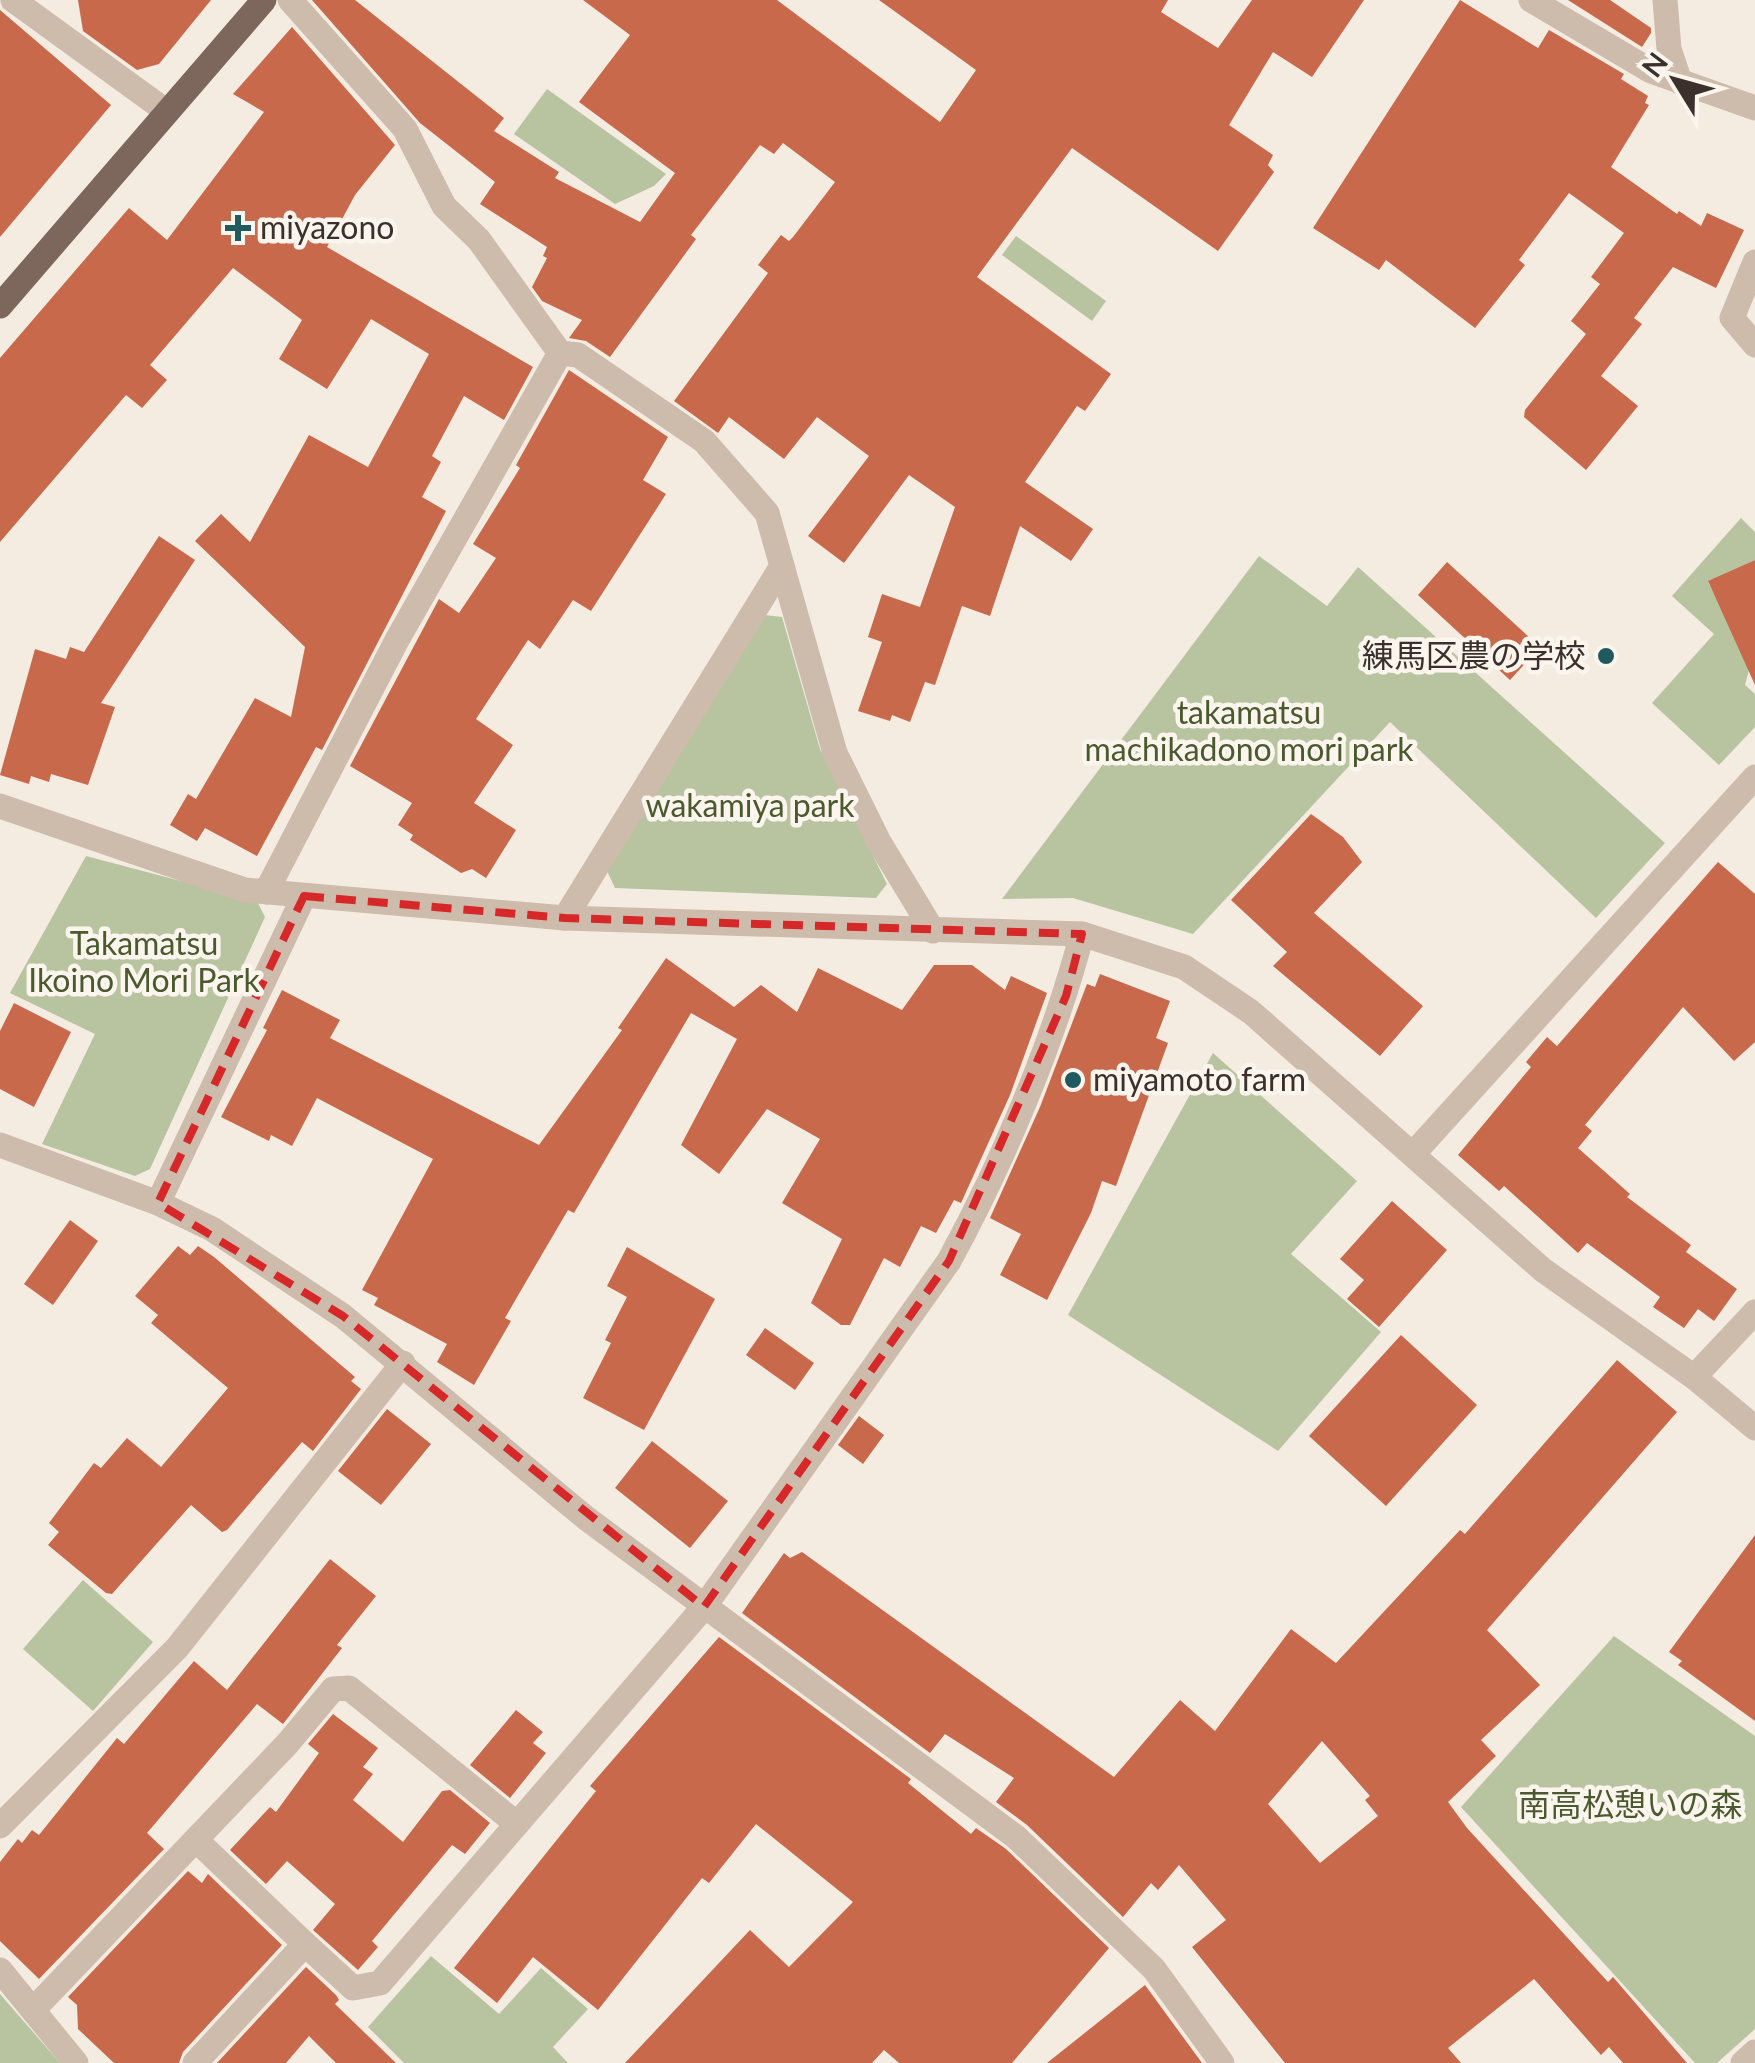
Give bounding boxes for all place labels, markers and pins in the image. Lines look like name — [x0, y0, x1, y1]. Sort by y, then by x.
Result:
place label: miyazono — [260, 207, 394, 246]
marker: miyazono — [225, 215, 251, 241]
place label: 練馬区農の学校 — [1362, 635, 1586, 674]
marker: 練馬区農の学校 — [1595, 645, 1617, 667]
place label: miyamoto farm — [1093, 1059, 1306, 1098]
marker: miyamoto farm — [1062, 1069, 1084, 1091]

